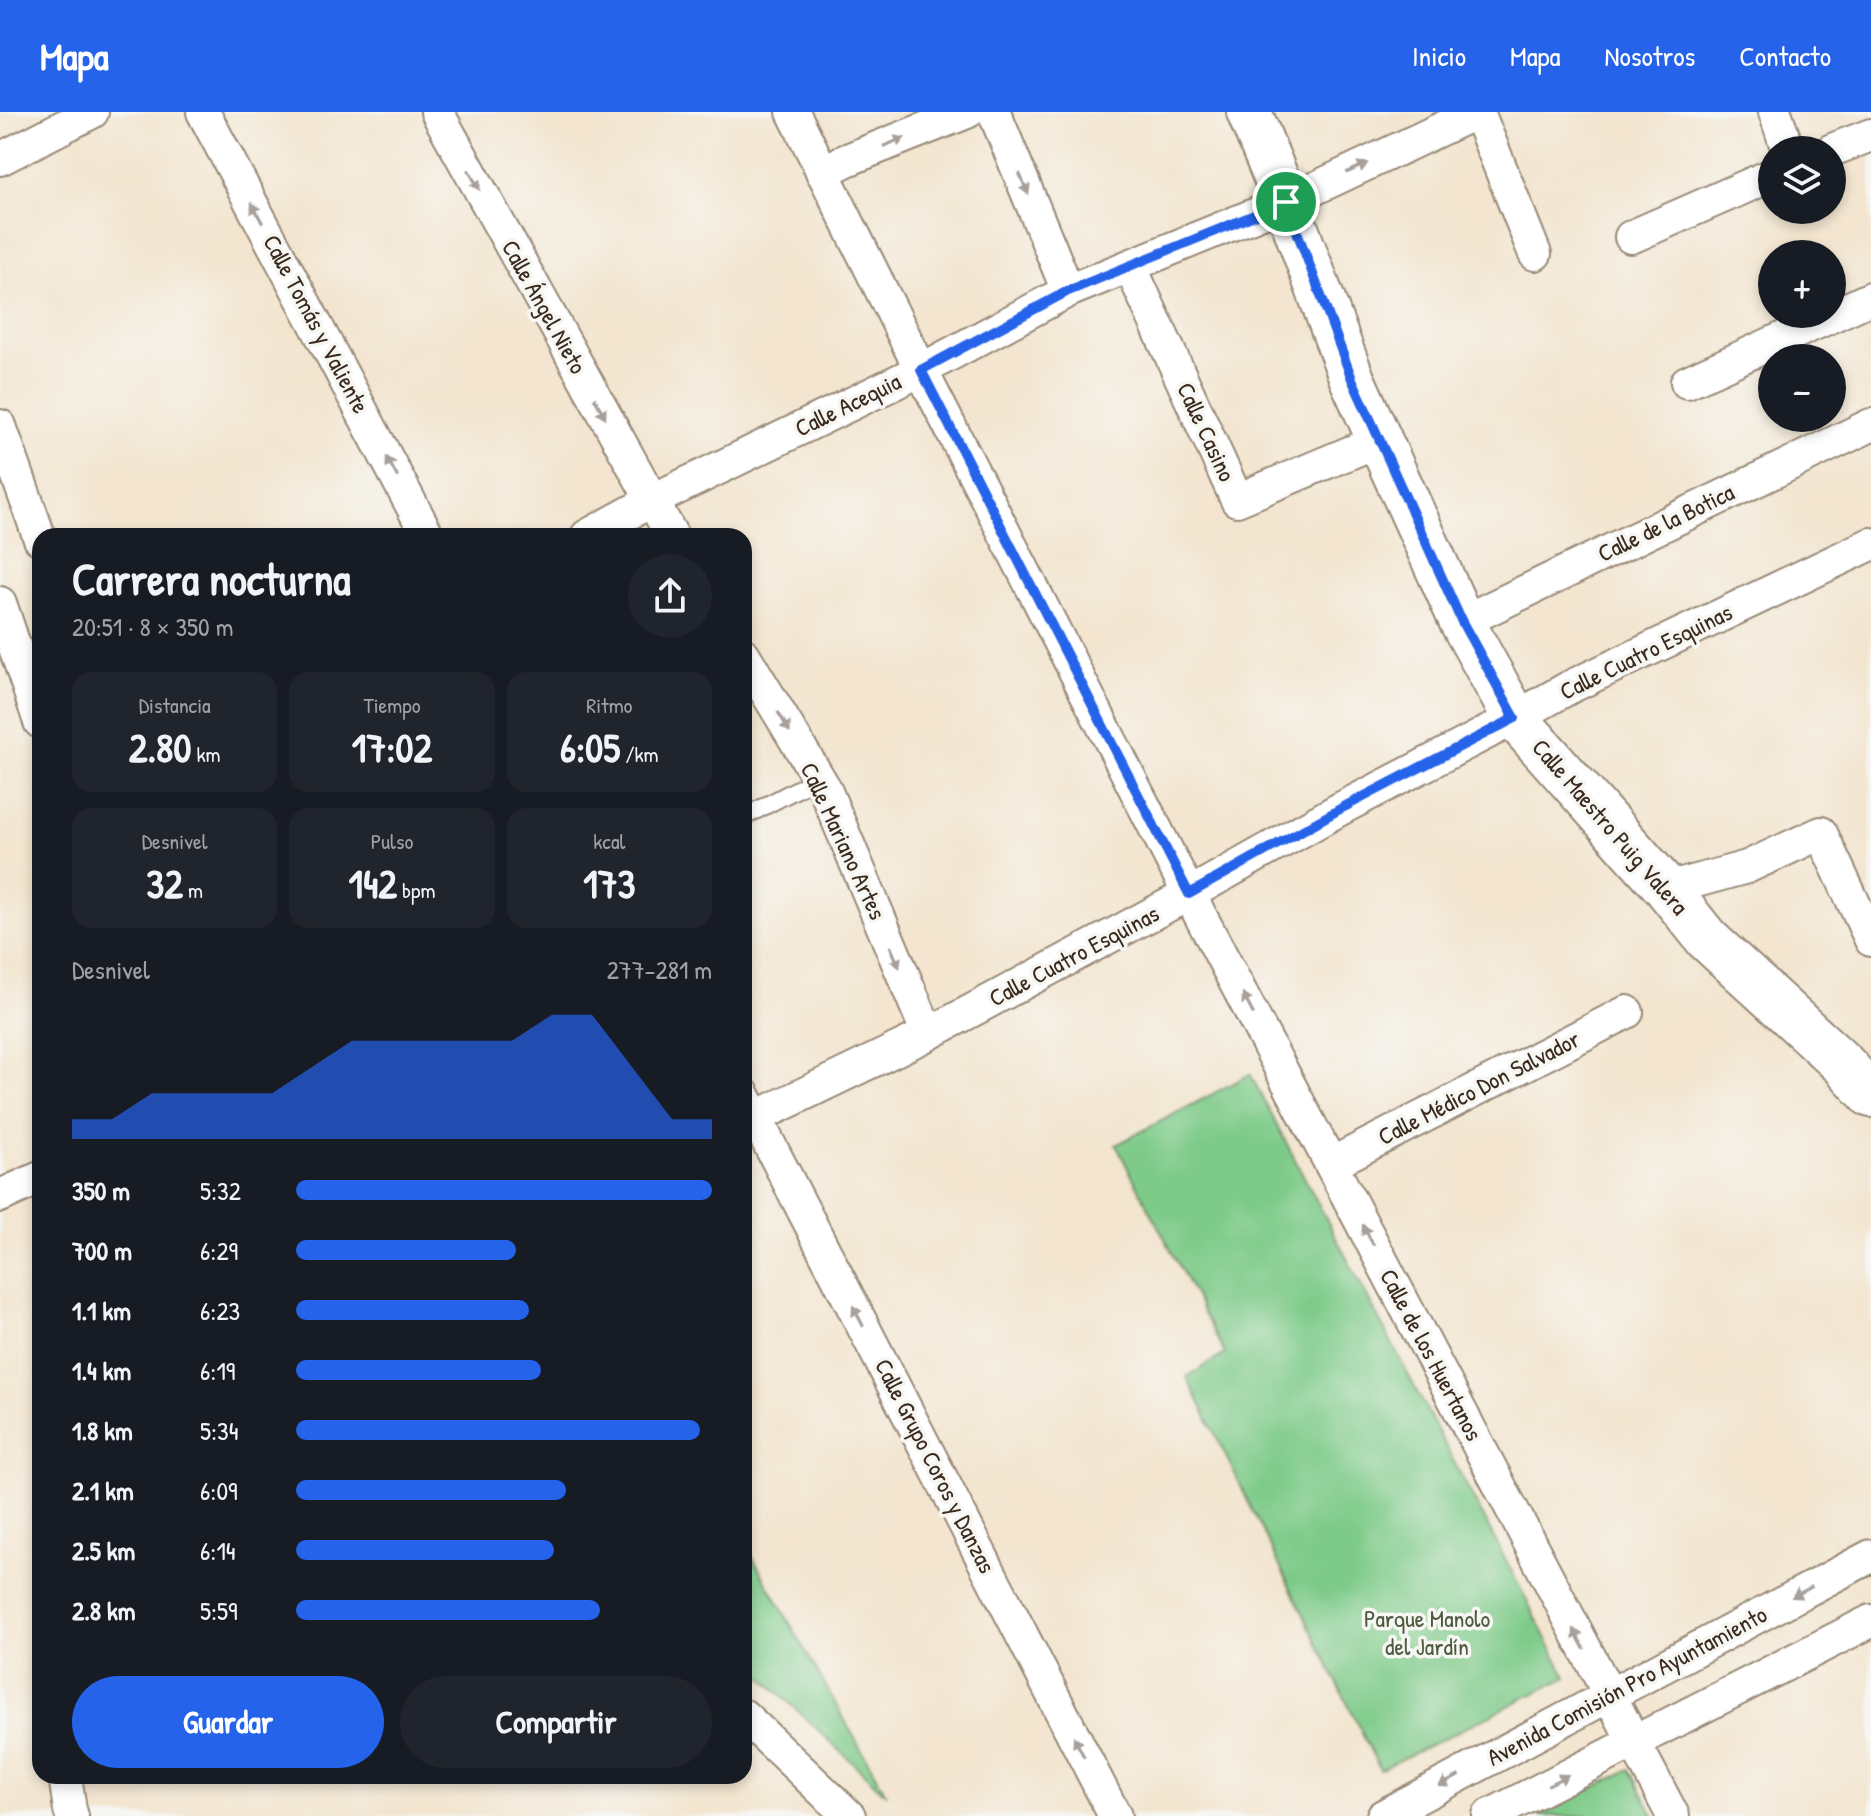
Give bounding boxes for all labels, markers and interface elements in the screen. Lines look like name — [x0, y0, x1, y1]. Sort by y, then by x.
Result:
text: Mapa — [40, 30, 109, 82]
text: Inicio — [1412, 37, 1466, 75]
text: Mapa — [1510, 37, 1561, 75]
text: Nosotros — [1605, 37, 1695, 75]
text: Contacto — [1739, 37, 1831, 75]
one-way arrow — [882, 135, 906, 148]
map controls — [1758, 136, 1846, 432]
button: layers — [1758, 136, 1846, 224]
one-way arrow — [1345, 161, 1369, 175]
pin — [1252, 168, 1320, 236]
one-way arrow — [468, 169, 481, 192]
one-way arrow — [1018, 172, 1031, 196]
icon: arrive — [1264, 180, 1308, 224]
one-way arrow — [250, 201, 263, 224]
street label: Calle Tomás y Valiente — [256, 229, 378, 419]
street label: Calle Ángel Nieto — [495, 234, 595, 379]
button: + — [1758, 240, 1846, 328]
button: − — [1758, 344, 1846, 432]
street label: Calle Acequia — [789, 365, 906, 443]
street label: Calle Casino — [1170, 377, 1244, 487]
one-way arrow — [593, 397, 607, 419]
one-way arrow — [385, 456, 399, 478]
street label: Calle de la Botica — [1592, 475, 1739, 569]
text: Carrera nocturna — [72, 549, 351, 609]
button: share — [628, 554, 712, 638]
street label: Calle Cuatro Esquinas — [1554, 595, 1737, 707]
text: 20:51 · 8 × 350 m — [72, 609, 233, 644]
text: Distancia — [139, 690, 211, 720]
text: Tiempo — [363, 690, 421, 720]
text: Ritmo — [586, 690, 632, 720]
one-way arrow — [777, 711, 791, 733]
text: 2.80 — [129, 720, 191, 774]
text: 17:02 — [352, 720, 432, 774]
text: 6:05 — [560, 720, 620, 774]
street label: Calle Maestro Puig Valera — [1525, 732, 1696, 921]
text: km — [191, 739, 221, 769]
text: /km — [620, 739, 659, 769]
street label: Calle Mariano Artes — [794, 757, 894, 924]
text: Desnivel — [142, 826, 208, 856]
text: Pulso — [371, 826, 413, 856]
text: kcal — [593, 826, 625, 856]
text: 32 — [146, 856, 183, 910]
text: 142 — [349, 856, 397, 910]
text: 173 — [583, 856, 635, 910]
text: m — [183, 875, 203, 905]
text: bpm — [397, 875, 435, 905]
street label: Calle Cuatro Esquinas — [983, 897, 1164, 1013]
one-way arrow — [889, 945, 902, 969]
text: Desnivel — [72, 952, 150, 987]
text: 277–281 m — [607, 952, 712, 987]
one-way arrow — [1241, 993, 1254, 1016]
street label: Calle Médico Don Salvador — [1372, 1022, 1585, 1152]
text: 350 m — [72, 1173, 130, 1208]
text: 5:32 — [200, 1173, 241, 1208]
one-way arrow — [1361, 1223, 1375, 1246]
text: 700 m — [72, 1233, 132, 1268]
text: 6:29 — [200, 1233, 238, 1268]
street label: Calle de los Huertanos — [1373, 1263, 1491, 1446]
text: 1.1 km — [72, 1293, 131, 1328]
text: 6:23 — [200, 1293, 240, 1328]
one-way arrow — [851, 1305, 865, 1328]
text: 1.4 km — [72, 1353, 131, 1388]
text: 6:19 — [200, 1353, 235, 1388]
street label: Calle Grupo Coros y Danzas — [868, 1353, 1004, 1578]
text: 1.8 km — [72, 1413, 133, 1448]
text: 5:34 — [200, 1413, 238, 1448]
text: 2.1 km — [72, 1473, 134, 1508]
text: 6:09 — [200, 1473, 238, 1508]
text: 2.5 km — [72, 1533, 135, 1568]
text: 6:14 — [200, 1533, 236, 1568]
one-way arrow — [1791, 1585, 1813, 1599]
text: 2.8 km — [72, 1593, 135, 1628]
text: 5:59 — [200, 1593, 238, 1628]
street label: Avenida Comisión Pro Ayuntamiento — [1481, 1597, 1772, 1773]
park label: Parque Manolo del Jardín — [1364, 1602, 1490, 1662]
one-way arrow — [1573, 1628, 1587, 1650]
button: Guardar — [72, 1676, 384, 1768]
button: Compartir — [400, 1676, 712, 1768]
one-way arrow — [1073, 1735, 1086, 1758]
one-way arrow — [1438, 1774, 1461, 1787]
one-way arrow — [1547, 1774, 1570, 1787]

